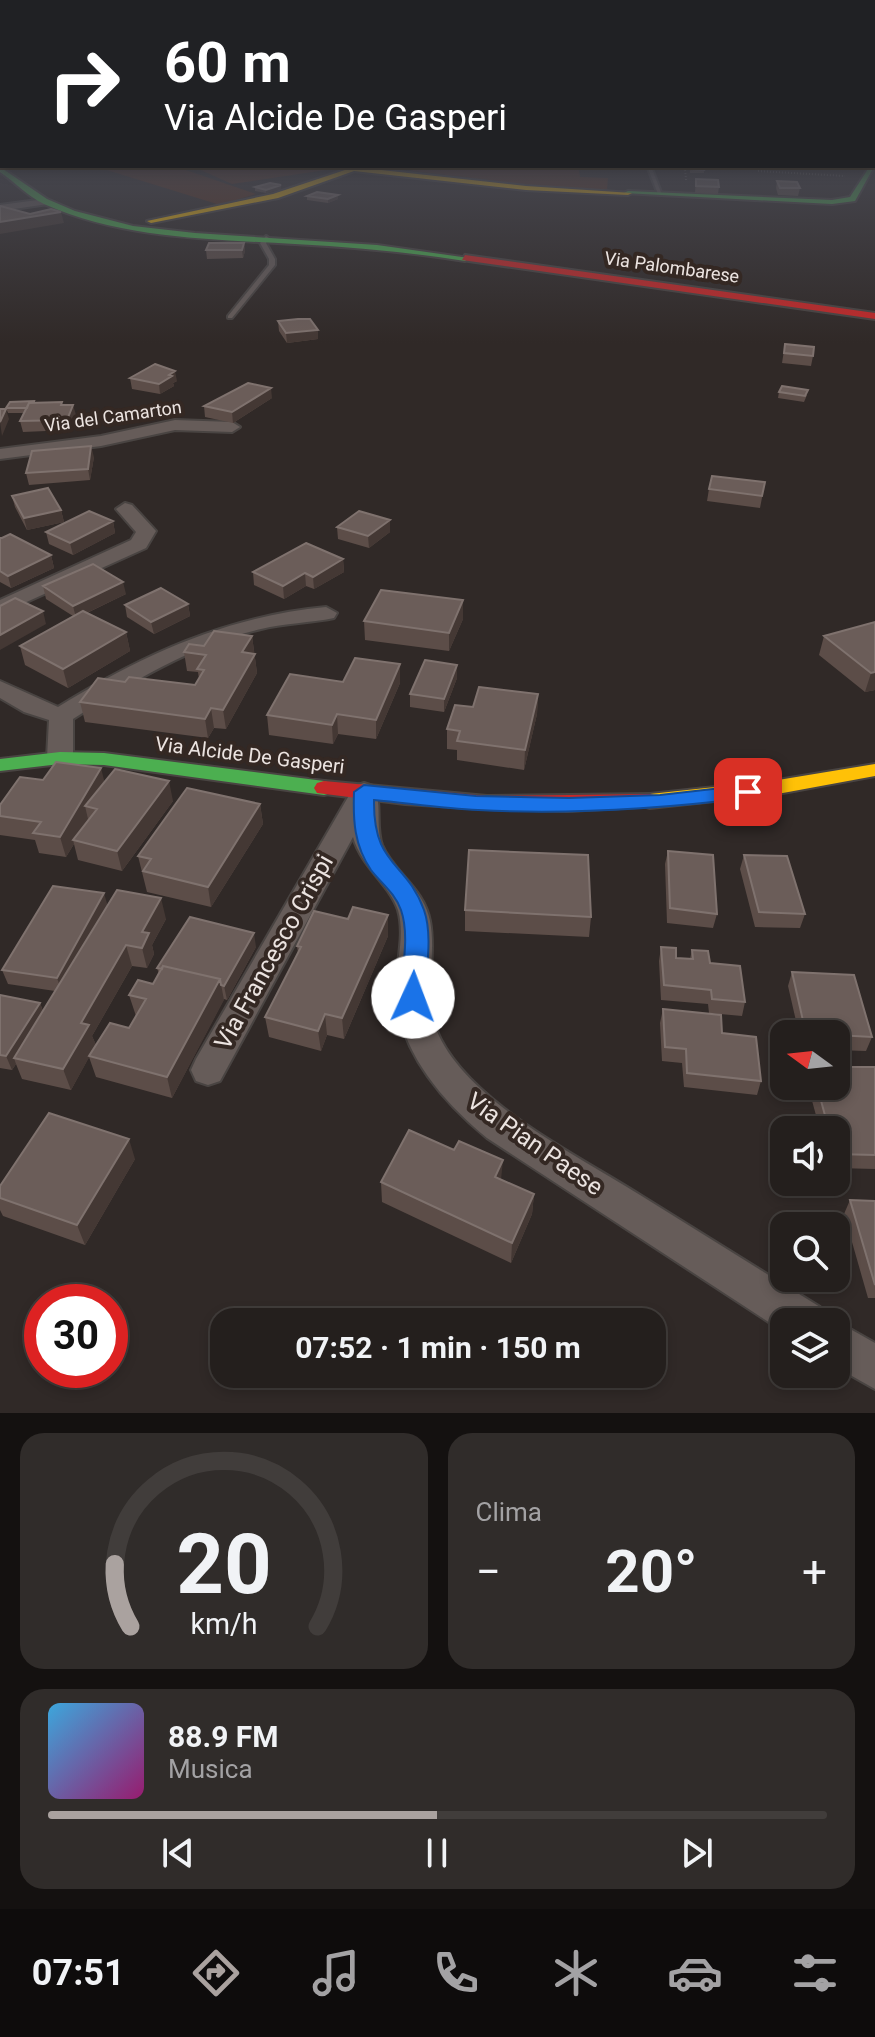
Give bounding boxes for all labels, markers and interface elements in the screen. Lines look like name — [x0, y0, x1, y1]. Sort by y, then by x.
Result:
text: 60 m — [164, 30, 291, 96]
icon: right — [32, 32, 136, 136]
text: Via Alcide De Gasperi — [164, 97, 507, 139]
street label: Via Palombarese — [603, 247, 741, 287]
street label: Via del Camarton — [43, 396, 183, 436]
street label: Via Alcide De Gasperi — [154, 731, 346, 779]
pin — [714, 758, 782, 826]
icon: arrive — [726, 770, 770, 814]
street label: Via Francesco Crispi — [209, 850, 339, 1054]
position arrow — [371, 955, 455, 1039]
north arrow — [770, 1020, 850, 1100]
map controls — [770, 1020, 850, 1388]
street label: Via Pian Paese — [462, 1087, 608, 1201]
button: sound — [770, 1116, 850, 1196]
button: search — [770, 1212, 850, 1292]
speed limit sign: 30 — [24, 1284, 128, 1388]
button: layers — [770, 1308, 850, 1388]
text: 07:52 · 1 min · 150 m — [295, 1330, 581, 1365]
text: Clima — [476, 1497, 542, 1527]
text: 20 — [176, 1516, 271, 1613]
text: 20° — [605, 1536, 697, 1607]
text: − — [476, 1546, 501, 1598]
text: + — [802, 1546, 827, 1598]
text: km/h — [190, 1607, 257, 1641]
text: 88.9 FM — [168, 1719, 279, 1754]
text: Musica — [168, 1754, 253, 1784]
icon: previous — [156, 1831, 200, 1875]
icon: pause — [415, 1831, 459, 1875]
icon: next — [675, 1831, 719, 1875]
icon: directions — [188, 1945, 244, 2001]
icon: music — [308, 1945, 364, 2001]
icon: phone — [428, 1945, 484, 2001]
icon: climate — [548, 1945, 604, 2001]
icon: car — [667, 1945, 723, 2001]
icon: filters — [787, 1945, 843, 2001]
text: 07:51 — [32, 1952, 125, 1994]

